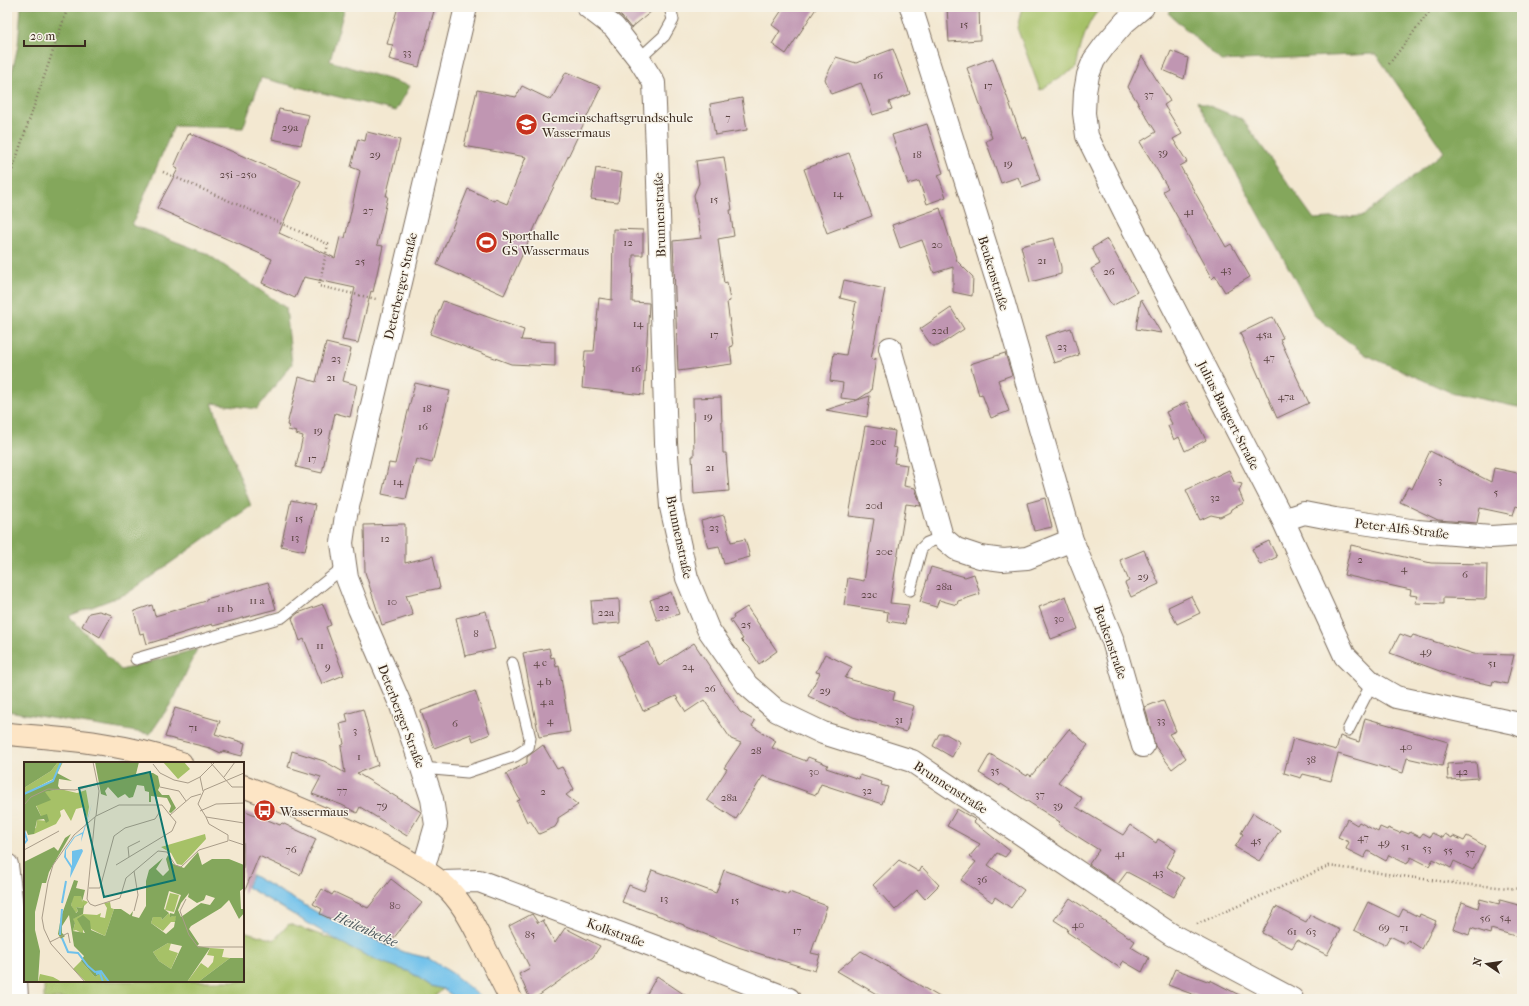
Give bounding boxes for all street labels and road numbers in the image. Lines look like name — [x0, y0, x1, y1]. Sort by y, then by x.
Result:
street label: Brunnenstraße — [651, 172, 668, 258]
street label: Deterberger Straße — [381, 230, 420, 341]
street label: Beukenstraße — [975, 234, 1012, 313]
street label: Julius-Bangert-Straße — [1194, 357, 1263, 473]
street label: Brunnenstraße — [663, 494, 696, 581]
street label: Peter-Alfs-Straße — [1354, 515, 1451, 542]
street label: Beukenstraße — [1091, 603, 1130, 682]
street label: Deterberger Straße — [375, 662, 428, 771]
street label: Brunnenstraße — [911, 758, 991, 817]
street label: Kolkstraße — [585, 915, 647, 950]

